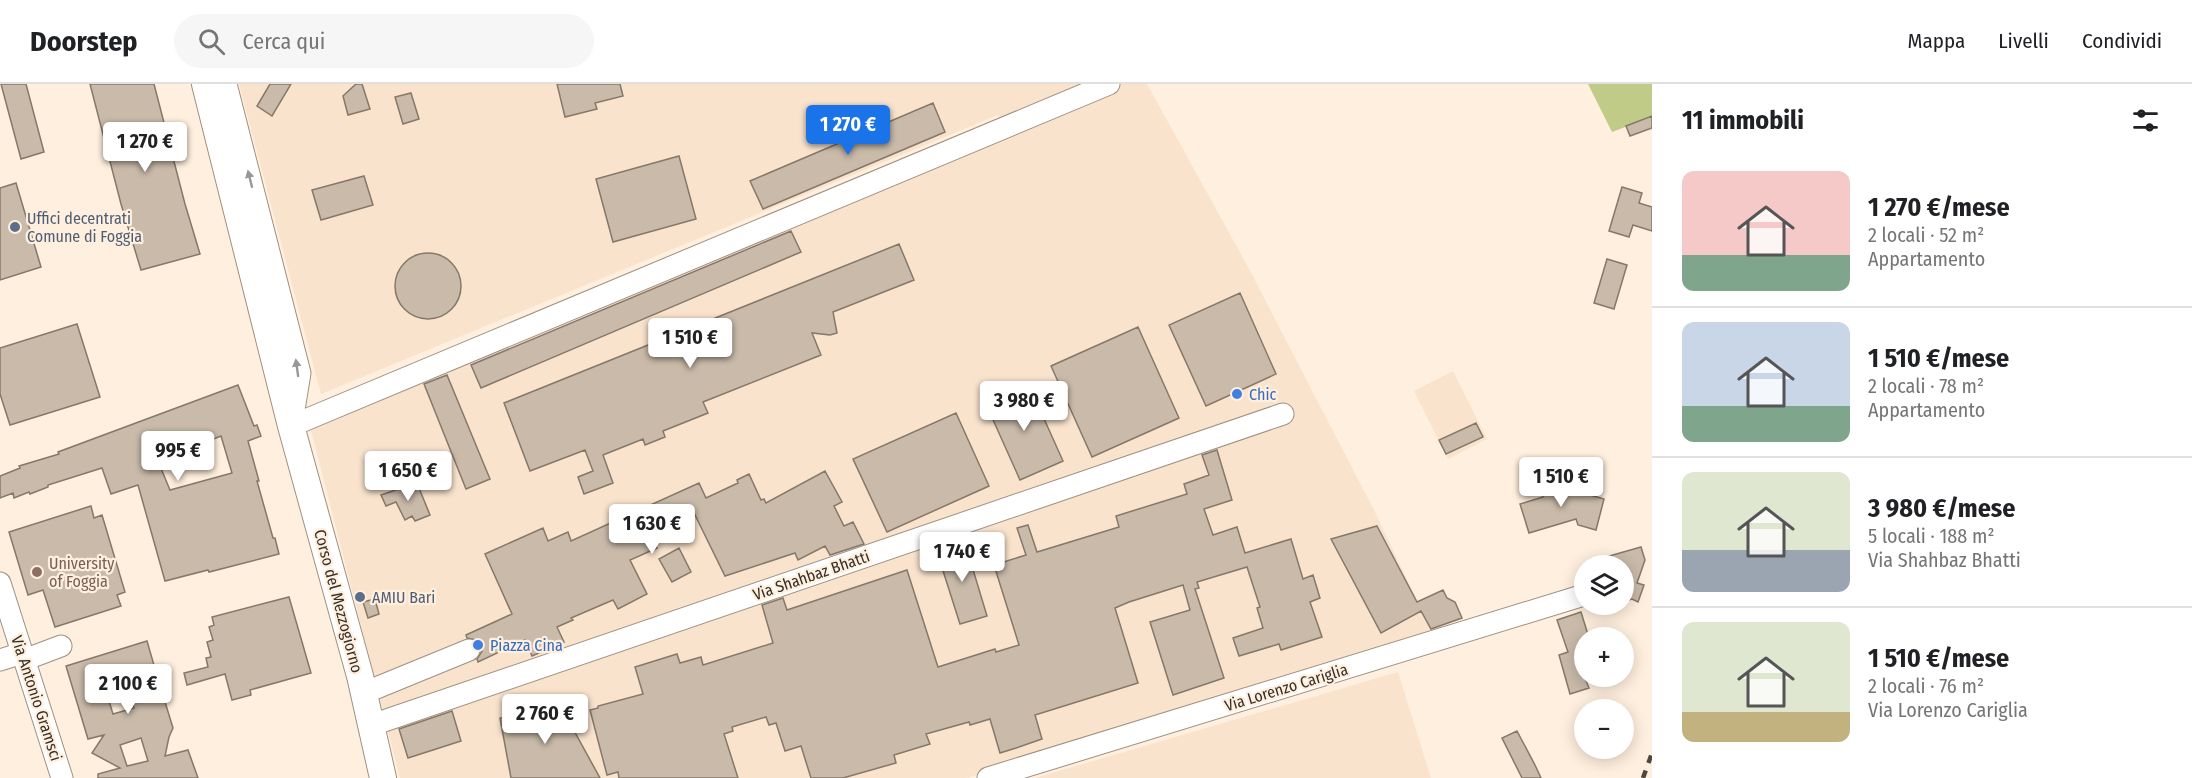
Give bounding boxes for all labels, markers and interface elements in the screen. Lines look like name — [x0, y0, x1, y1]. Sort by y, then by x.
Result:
search box — [174, 14, 594, 68]
text: Doorstep — [30, 25, 138, 58]
icon: search — [195, 25, 228, 58]
text: Cerca qui — [243, 28, 325, 55]
text: Mappa — [1908, 28, 1965, 54]
text: Livelli — [1998, 28, 2049, 54]
text: Condividi — [2082, 28, 2162, 54]
icon: filters — [2129, 104, 2162, 137]
pin: 1 270 € — [793, 105, 903, 156]
text: 11 immobili — [1682, 105, 1804, 136]
text: 1 270 € — [820, 112, 876, 136]
pin: 1 270 € — [90, 122, 200, 173]
text: 1 270 € — [117, 129, 173, 153]
one-way arrow — [245, 170, 254, 188]
text: 1 270 €/mese — [1868, 192, 2010, 223]
icon: home — [1730, 195, 1802, 267]
place label: Uffici decentrati Comune di Foggia — [27, 209, 142, 246]
marker: Uffici decentrati Comune di Foggia — [8, 220, 22, 234]
text: 2 locali · 52 m² — [1868, 223, 1984, 247]
text: Appartamento — [1868, 247, 1985, 271]
pin: 1 510 € — [635, 318, 745, 369]
text: 1 510 € — [662, 325, 718, 349]
text: 1 510 €/mese — [1868, 343, 2009, 374]
icon: home — [1730, 346, 1802, 418]
one-way arrow — [293, 358, 302, 377]
text: 2 locali · 78 m² — [1868, 374, 1984, 398]
pin: 3 980 € — [969, 381, 1079, 432]
place label: Chic — [1249, 385, 1276, 404]
marker: Chic — [1230, 387, 1244, 401]
text: 3 980 € — [994, 388, 1054, 412]
text: Appartamento — [1868, 398, 1985, 422]
pin: 995 € — [136, 431, 220, 482]
text: 995 € — [155, 438, 201, 462]
pin: 1 650 € — [353, 451, 463, 502]
pin: 1 510 € — [1506, 457, 1616, 508]
text: 1 650 € — [379, 458, 437, 482]
text: 1 510 € — [1533, 464, 1589, 488]
text: 3 980 €/mese — [1868, 493, 2015, 524]
icon: home — [1730, 496, 1802, 568]
pin: 1 630 € — [597, 504, 707, 555]
text: 1 630 € — [623, 511, 681, 535]
text: 5 locali · 188 m² — [1868, 524, 1995, 548]
street label: Corso del Mezzogiorno — [310, 527, 367, 675]
pin: 1 740 € — [907, 532, 1017, 583]
text: 1 740 € — [934, 539, 990, 563]
street label: Via Shahbaz Bhatti — [750, 547, 872, 604]
text: Via Shahbaz Bhatti — [1868, 548, 2021, 572]
place label: University of Foggia — [49, 554, 115, 591]
map controls — [1574, 555, 1634, 759]
button: layers — [1574, 555, 1634, 615]
marker: University of Foggia — [30, 565, 44, 579]
place label: AMIU Bari — [372, 588, 435, 607]
marker: AMIU Bari — [353, 590, 367, 604]
button: + — [1574, 627, 1634, 687]
street label: Via Antonio Gramsci — [7, 633, 66, 763]
place label: Piazza Cina — [490, 636, 563, 655]
marker: Piazza Cina — [471, 638, 485, 652]
text: 1 510 €/mese — [1868, 643, 2009, 674]
icon: home — [1730, 646, 1802, 718]
street label: Via Lorenzo Cariglia — [1222, 660, 1350, 715]
pin: 2 100 € — [73, 664, 183, 715]
text: 2 100 € — [99, 671, 157, 695]
text: 2 locali · 76 m² — [1868, 674, 1984, 698]
pin: 2 760 € — [490, 694, 600, 745]
text: Via Lorenzo Cariglia — [1868, 698, 2028, 722]
button: − — [1574, 699, 1634, 759]
text: 2 760 € — [516, 701, 574, 725]

